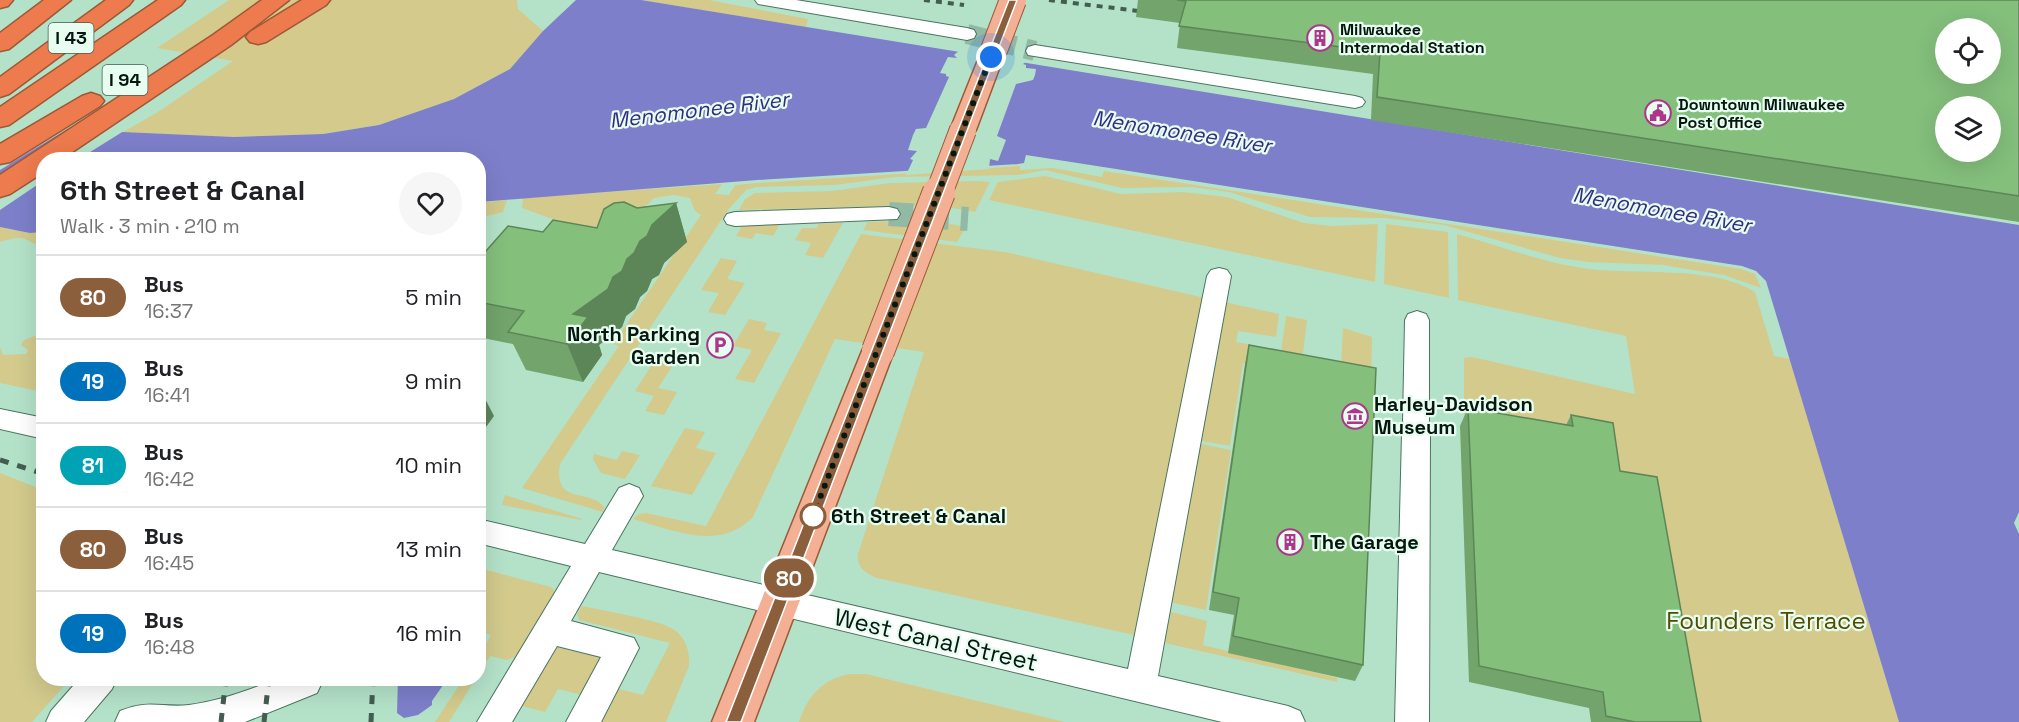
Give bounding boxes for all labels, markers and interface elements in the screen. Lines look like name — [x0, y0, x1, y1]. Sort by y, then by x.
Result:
map controls — [1935, 18, 2001, 162]
button: locate — [1935, 18, 2001, 84]
place label: Milwaukee Intermodal Station — [1340, 19, 1485, 58]
road number: I 43 — [48, 23, 94, 53]
building icon: Milwaukee Intermodal Station — [1305, 23, 1335, 53]
your location — [976, 42, 1006, 72]
road number: I 94 — [102, 65, 148, 95]
water label: Menomonee River — [608, 85, 792, 134]
place label: Downtown Milwaukee Post Office — [1678, 94, 1845, 133]
button: layers — [1935, 96, 2001, 162]
public building icon: Downtown Milwaukee Post Office — [1643, 98, 1673, 128]
water label: Menomonee River — [1091, 104, 1275, 159]
text: 6th Street & Canal — [60, 172, 305, 208]
button: heart — [399, 172, 462, 235]
water label: Menomonee River — [1571, 181, 1755, 239]
text: Walk · 3 min · 210 m — [60, 213, 240, 239]
text: Bus — [144, 270, 184, 298]
text: 5 min — [405, 283, 462, 311]
text: 80 — [80, 284, 106, 311]
text: 16:37 — [144, 298, 193, 324]
place label: North Parking Garden — [567, 321, 700, 370]
parking icon: North Parking Garden — [705, 330, 735, 360]
text: Bus — [144, 354, 184, 382]
text: 9 min — [405, 367, 462, 395]
text: 19 — [82, 368, 104, 395]
text: 16:41 — [144, 382, 190, 408]
place label: Harley-Davidson Museum — [1374, 391, 1533, 440]
museum icon: Harley-Davidson Museum — [1340, 401, 1370, 431]
text: Bus — [144, 438, 184, 466]
text: 10 min — [395, 451, 462, 479]
text: 81 — [82, 452, 104, 479]
text: 16:42 — [144, 466, 194, 492]
marker: 6th Street & Canal — [800, 503, 826, 529]
place label: 6th Street & Canal — [831, 503, 1006, 529]
text: Bus — [144, 522, 184, 550]
building icon: The Garage — [1275, 527, 1305, 557]
place label: The Garage — [1310, 529, 1419, 555]
text: 13 min — [396, 535, 462, 563]
text: 80 — [80, 536, 106, 563]
text: 16:45 — [144, 550, 194, 576]
line badge: 80 — [762, 558, 816, 598]
text: 80 — [776, 565, 802, 592]
street label: West Canal Street — [831, 601, 1041, 678]
park label: Founders Terrace — [1666, 605, 1866, 636]
text: Bus — [144, 606, 184, 634]
text: 16 min — [396, 619, 462, 647]
text: 19 — [82, 620, 104, 647]
text: 16:48 — [144, 634, 195, 660]

